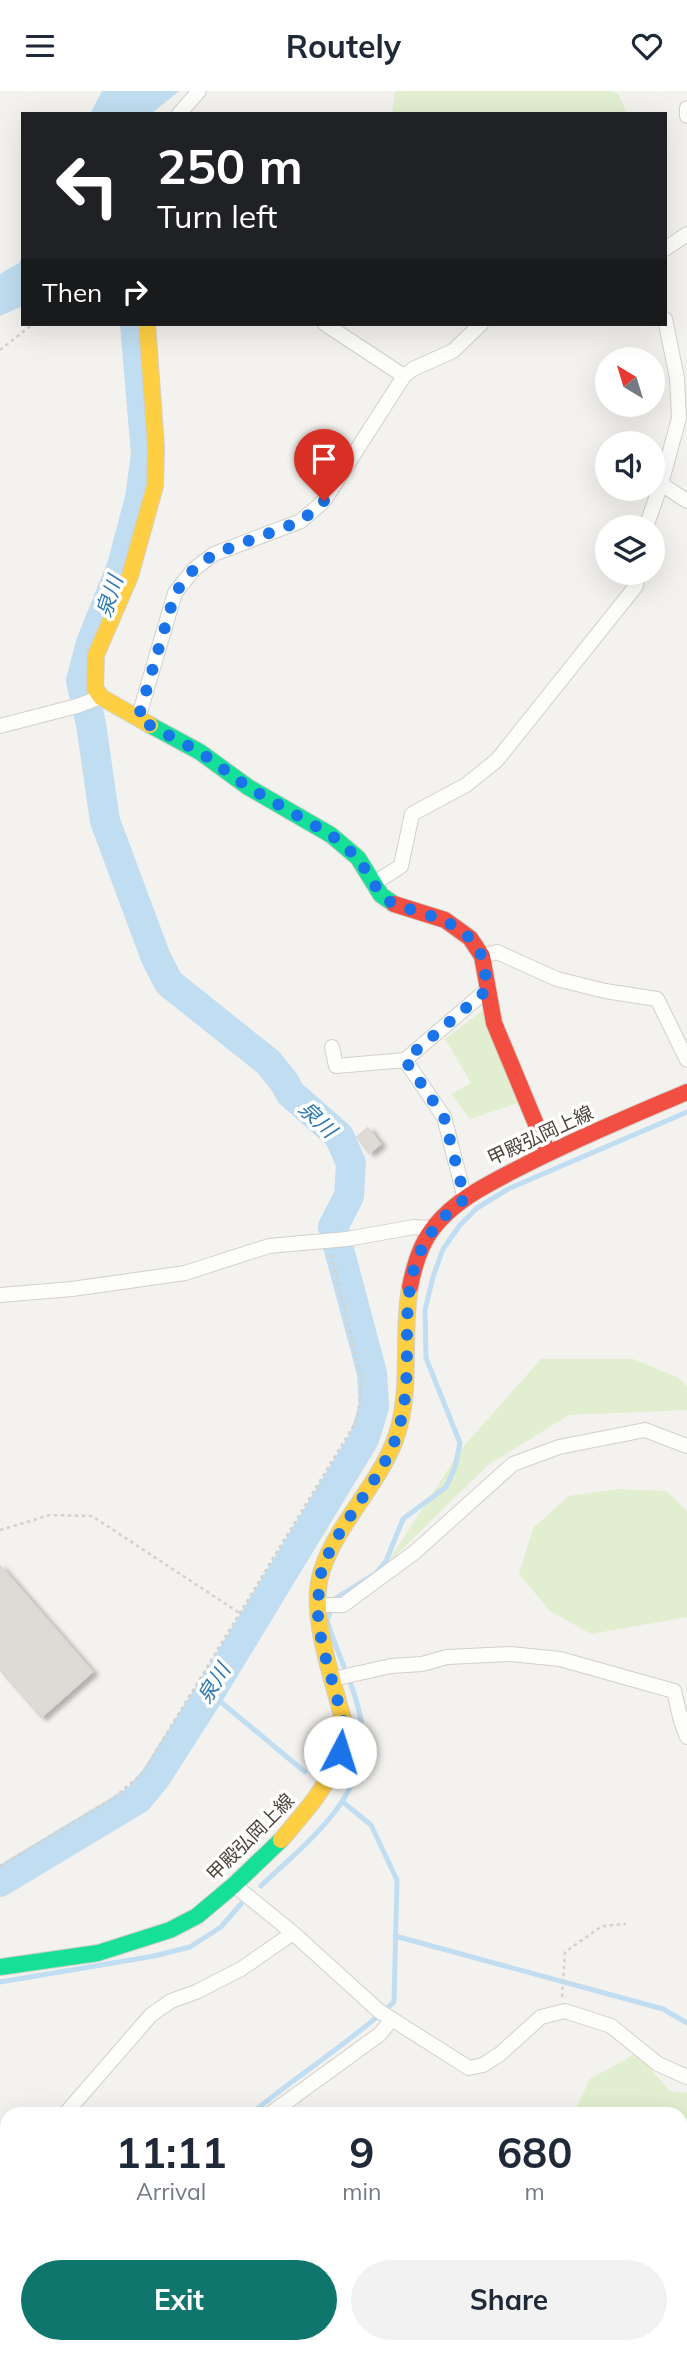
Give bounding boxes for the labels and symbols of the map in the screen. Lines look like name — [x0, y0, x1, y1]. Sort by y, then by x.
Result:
north arrow — [595, 347, 665, 417]
pin — [294, 429, 354, 501]
water label: 泉川 — [90, 570, 128, 620]
water label: 泉川 — [294, 1095, 344, 1144]
street label: 甲殿弘岡上線 — [483, 1100, 597, 1170]
water label: 泉川 — [191, 1657, 236, 1708]
position arrow — [303, 1715, 377, 1789]
street label: 甲殿弘岡上線 — [201, 1788, 299, 1886]

